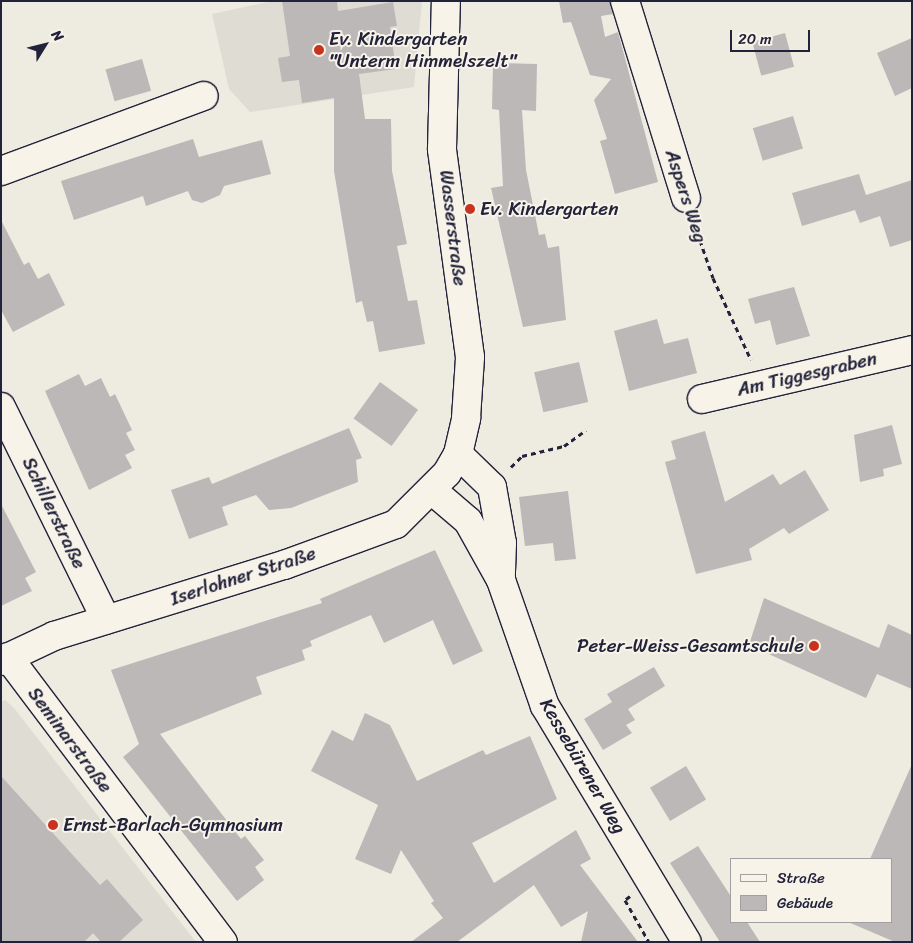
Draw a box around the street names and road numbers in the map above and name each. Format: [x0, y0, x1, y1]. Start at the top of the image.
street label: Aspers Weg [660, 147, 712, 245]
street label: Wasserstraße [435, 169, 471, 287]
street label: Am Tiggesgraben [735, 347, 879, 401]
street label: Schillerstraße [17, 453, 91, 573]
street label: Iserlohner Straße [167, 542, 319, 610]
street label: Seminarstraße [23, 683, 117, 797]
street label: Kessebürener Weg [535, 694, 631, 838]

